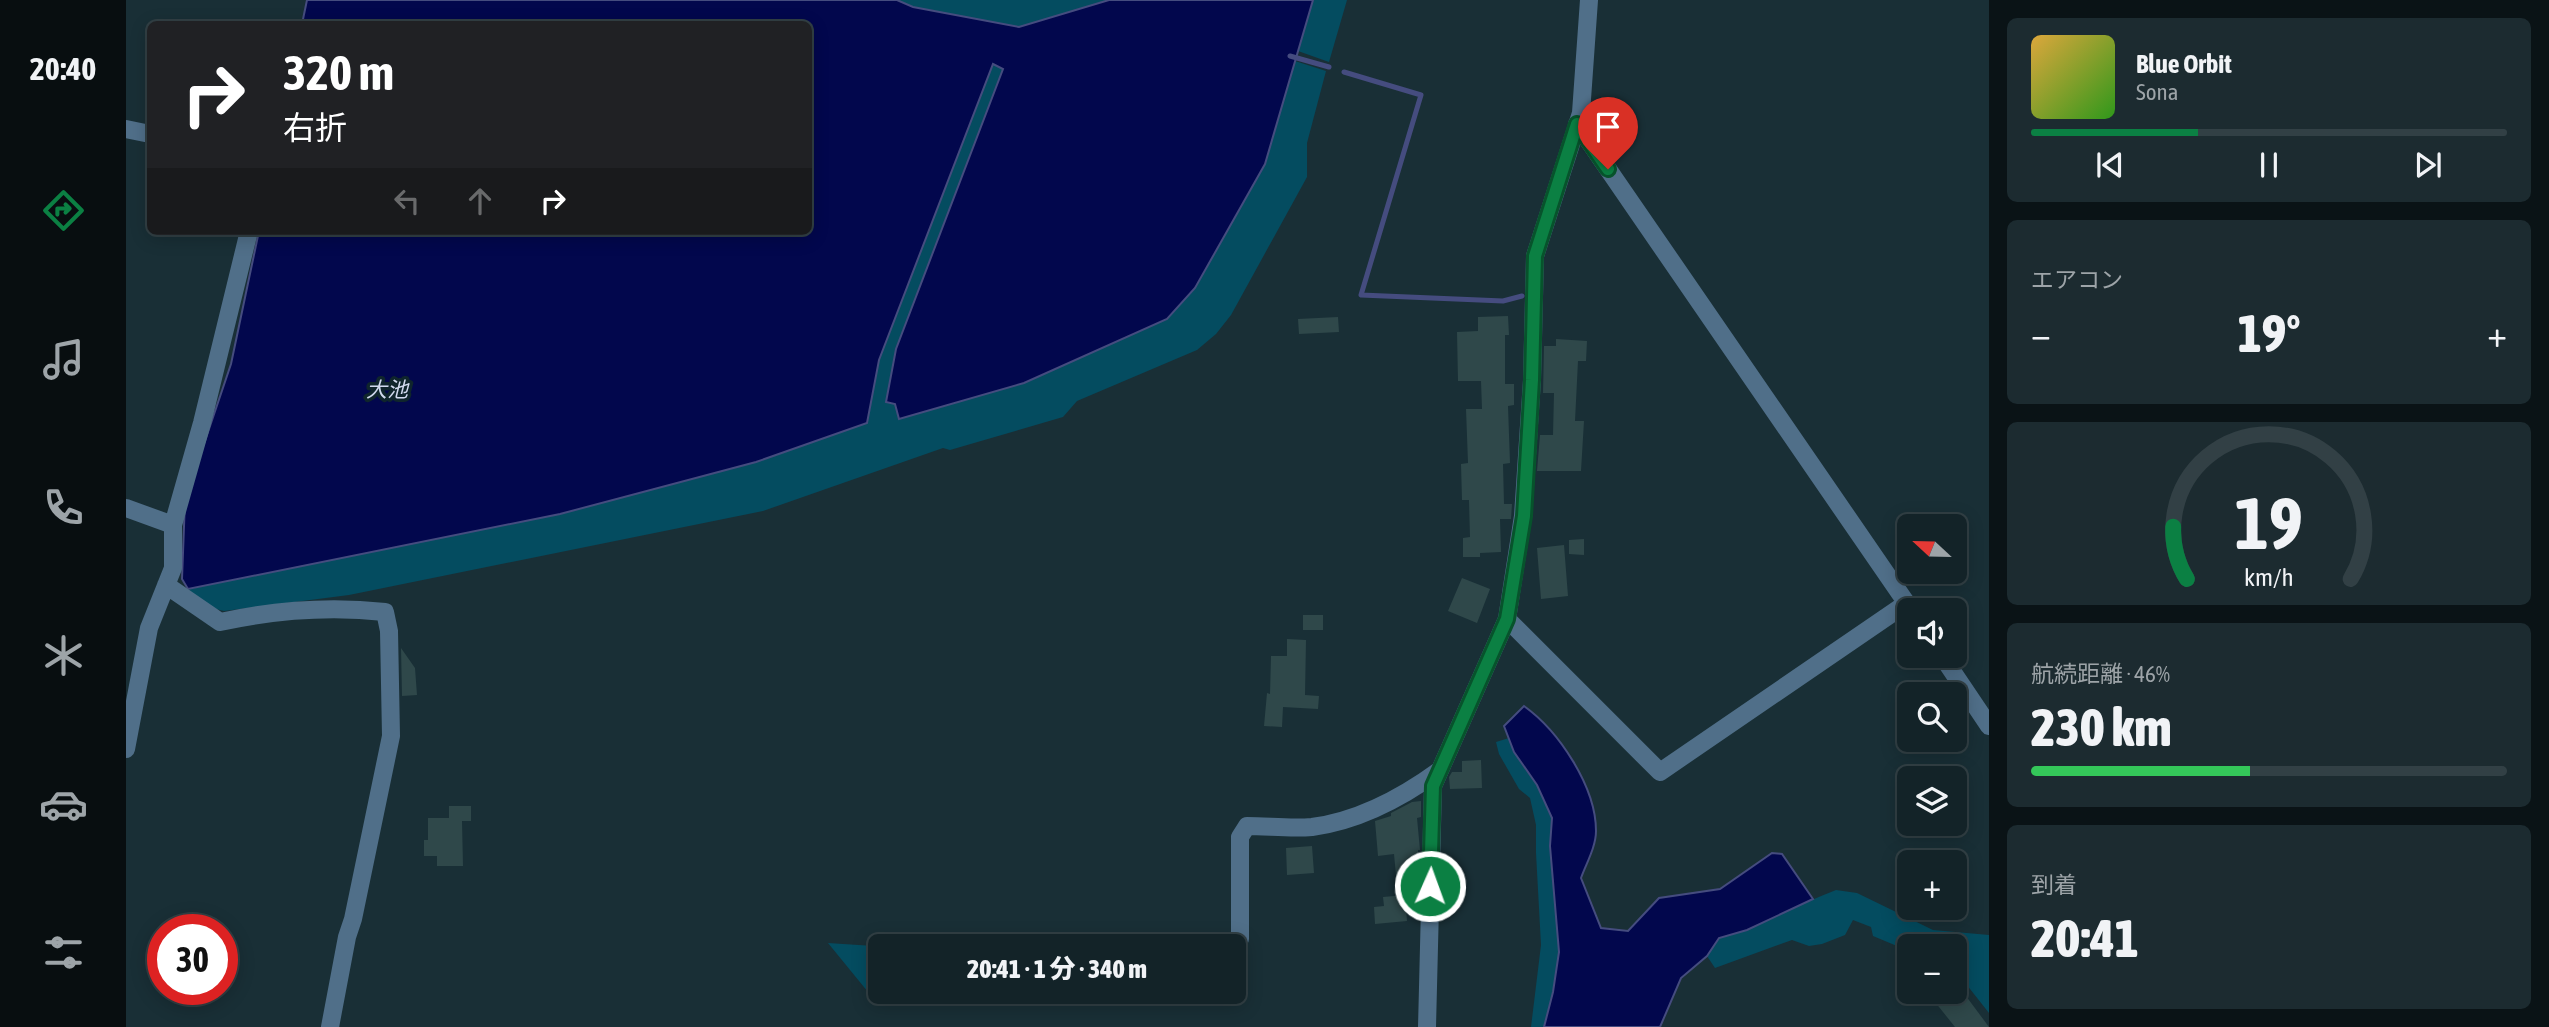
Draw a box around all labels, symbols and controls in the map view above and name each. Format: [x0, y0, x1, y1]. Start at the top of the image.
text: 320 m [283, 44, 394, 100]
icon: right [168, 49, 259, 140]
text: Blue Orbit [2136, 49, 2232, 79]
text: 20:40 [30, 50, 96, 87]
text: Sona [2136, 79, 2178, 105]
pin [1578, 97, 1638, 169]
icon: arrive [1589, 108, 1627, 146]
text: 右折 [283, 109, 347, 146]
icon: previous [2091, 146, 2129, 184]
icon: pause [2250, 146, 2288, 184]
icon: next [2409, 146, 2447, 184]
icon: left [388, 182, 426, 220]
icon: ahead [461, 182, 499, 220]
icon: right [534, 182, 572, 220]
icon: directions [39, 186, 88, 235]
text: エアコン [2031, 267, 2123, 293]
text: 19° [2237, 303, 2301, 363]
text: − [2031, 312, 2051, 355]
text: + [2487, 312, 2507, 355]
icon: music [39, 335, 88, 384]
water label: 大池 [366, 377, 410, 401]
text: 19 [2235, 482, 2303, 565]
icon: phone [39, 483, 88, 532]
north arrow [1897, 514, 1967, 584]
map controls [1897, 514, 1967, 1004]
text: km/h [2244, 563, 2294, 591]
button: sound [1897, 598, 1967, 668]
icon: climate [39, 631, 88, 680]
text: 航続距離 · 46% [2031, 661, 2170, 687]
button: search [1897, 682, 1967, 752]
text: 230 km [2031, 697, 2172, 757]
button: layers [1897, 766, 1967, 836]
icon: car [39, 780, 88, 829]
position arrow [1393, 849, 1467, 923]
button: + [1897, 850, 1967, 920]
text: 到着 [2031, 872, 2077, 898]
text: 20:41 [2031, 908, 2139, 968]
speed limit sign: 30 [147, 914, 238, 1005]
icon: filters [39, 928, 88, 977]
button: − [1897, 934, 1967, 1004]
text: 20:41 · 1 分 · 340 m [967, 954, 1147, 984]

